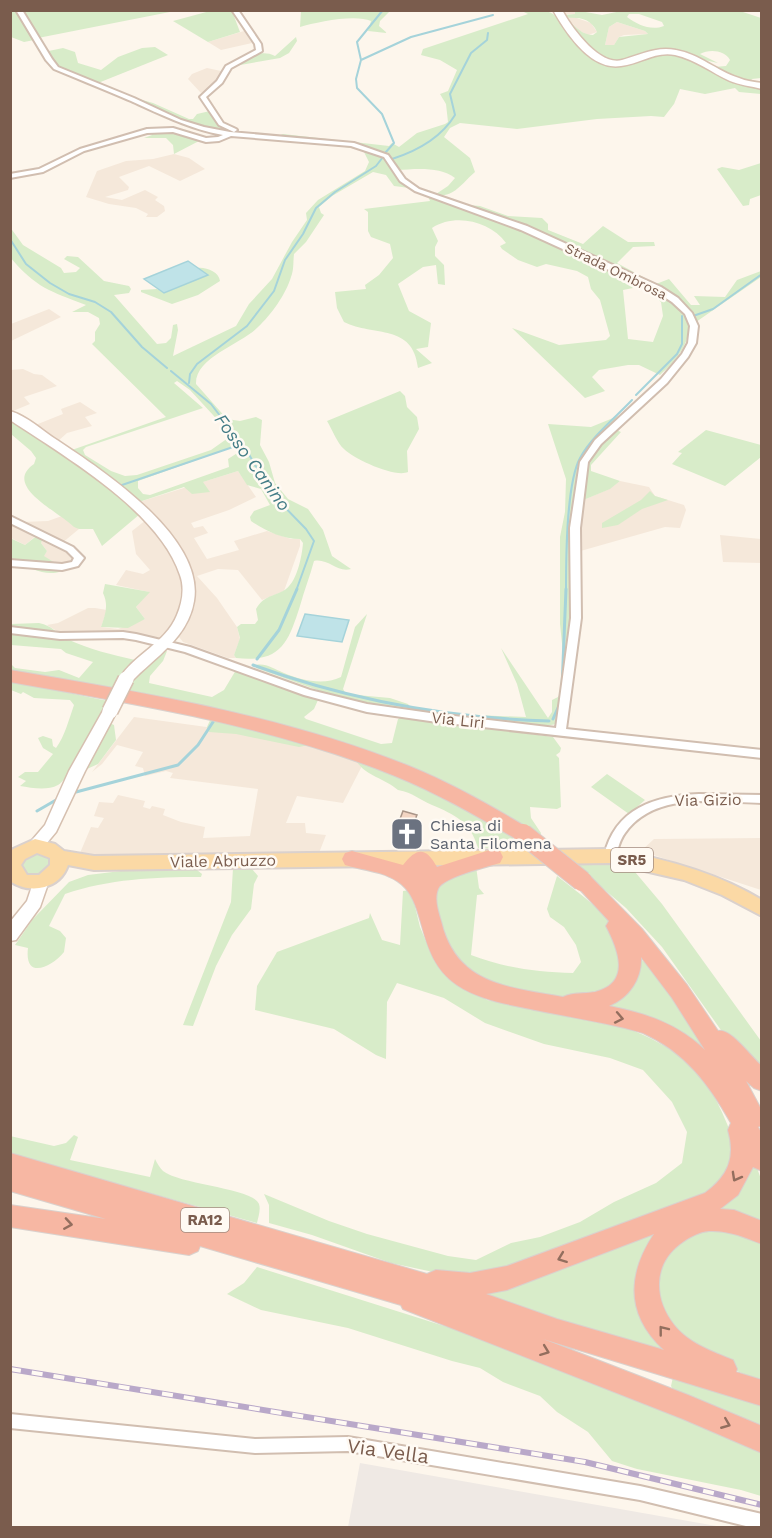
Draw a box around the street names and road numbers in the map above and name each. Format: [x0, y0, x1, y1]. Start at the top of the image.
street label: Strada Ombrosa [563, 239, 670, 303]
street label: Via Liri [430, 708, 486, 732]
street label: Via Gizio [674, 790, 742, 810]
road number: SR5 [611, 848, 653, 872]
street label: Viale Abruzzo [170, 851, 276, 871]
road number: RA12 [181, 1208, 229, 1232]
street label: Via Vella [346, 1433, 430, 1469]

